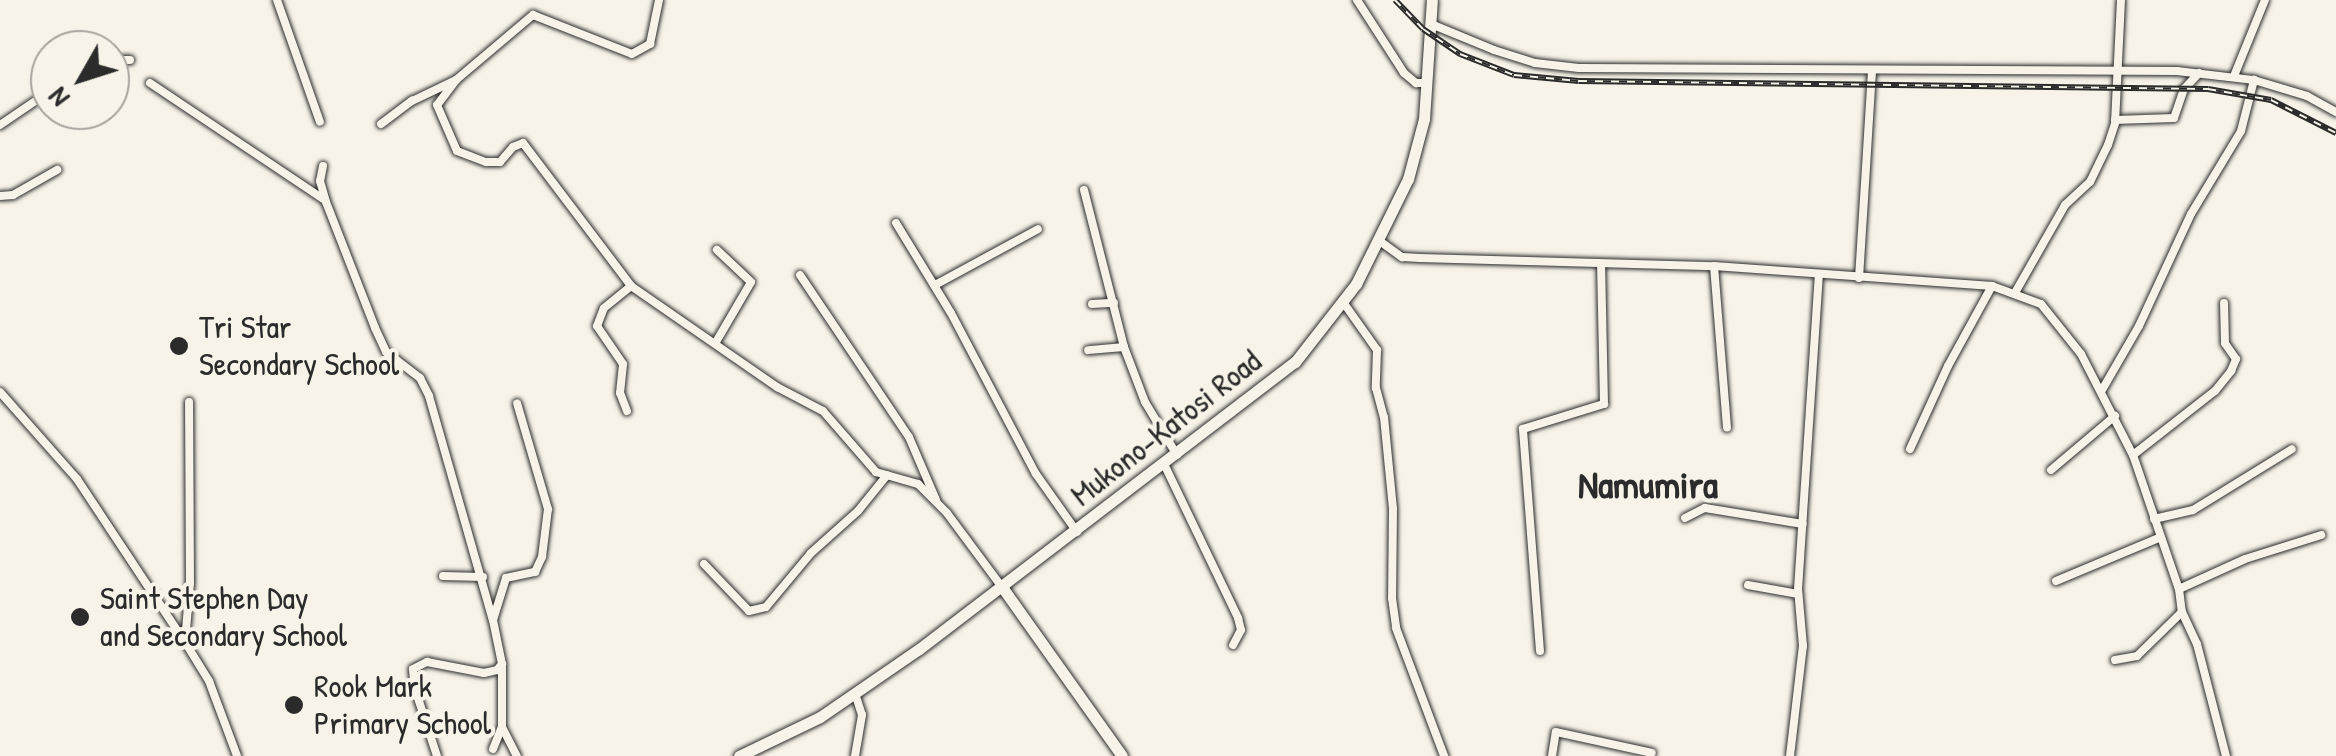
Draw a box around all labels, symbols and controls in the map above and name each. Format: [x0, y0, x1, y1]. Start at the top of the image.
north arrow [30, 30, 130, 130]
text: N [39, 80, 78, 115]
place label: Tri Star Secondary School [199, 309, 399, 384]
marker: Tri Star Secondary School [168, 335, 190, 357]
street label: Mukono-Katosi Road [1063, 342, 1269, 514]
district label: Namumira [1578, 462, 1718, 508]
place label: Saint Stephen Day and Secondary School [100, 580, 347, 655]
marker: Saint Stephen Day and Secondary School [69, 606, 91, 628]
place label: Rook Mark Primary School [314, 668, 491, 743]
marker: Rook Mark Primary School [283, 694, 305, 716]

